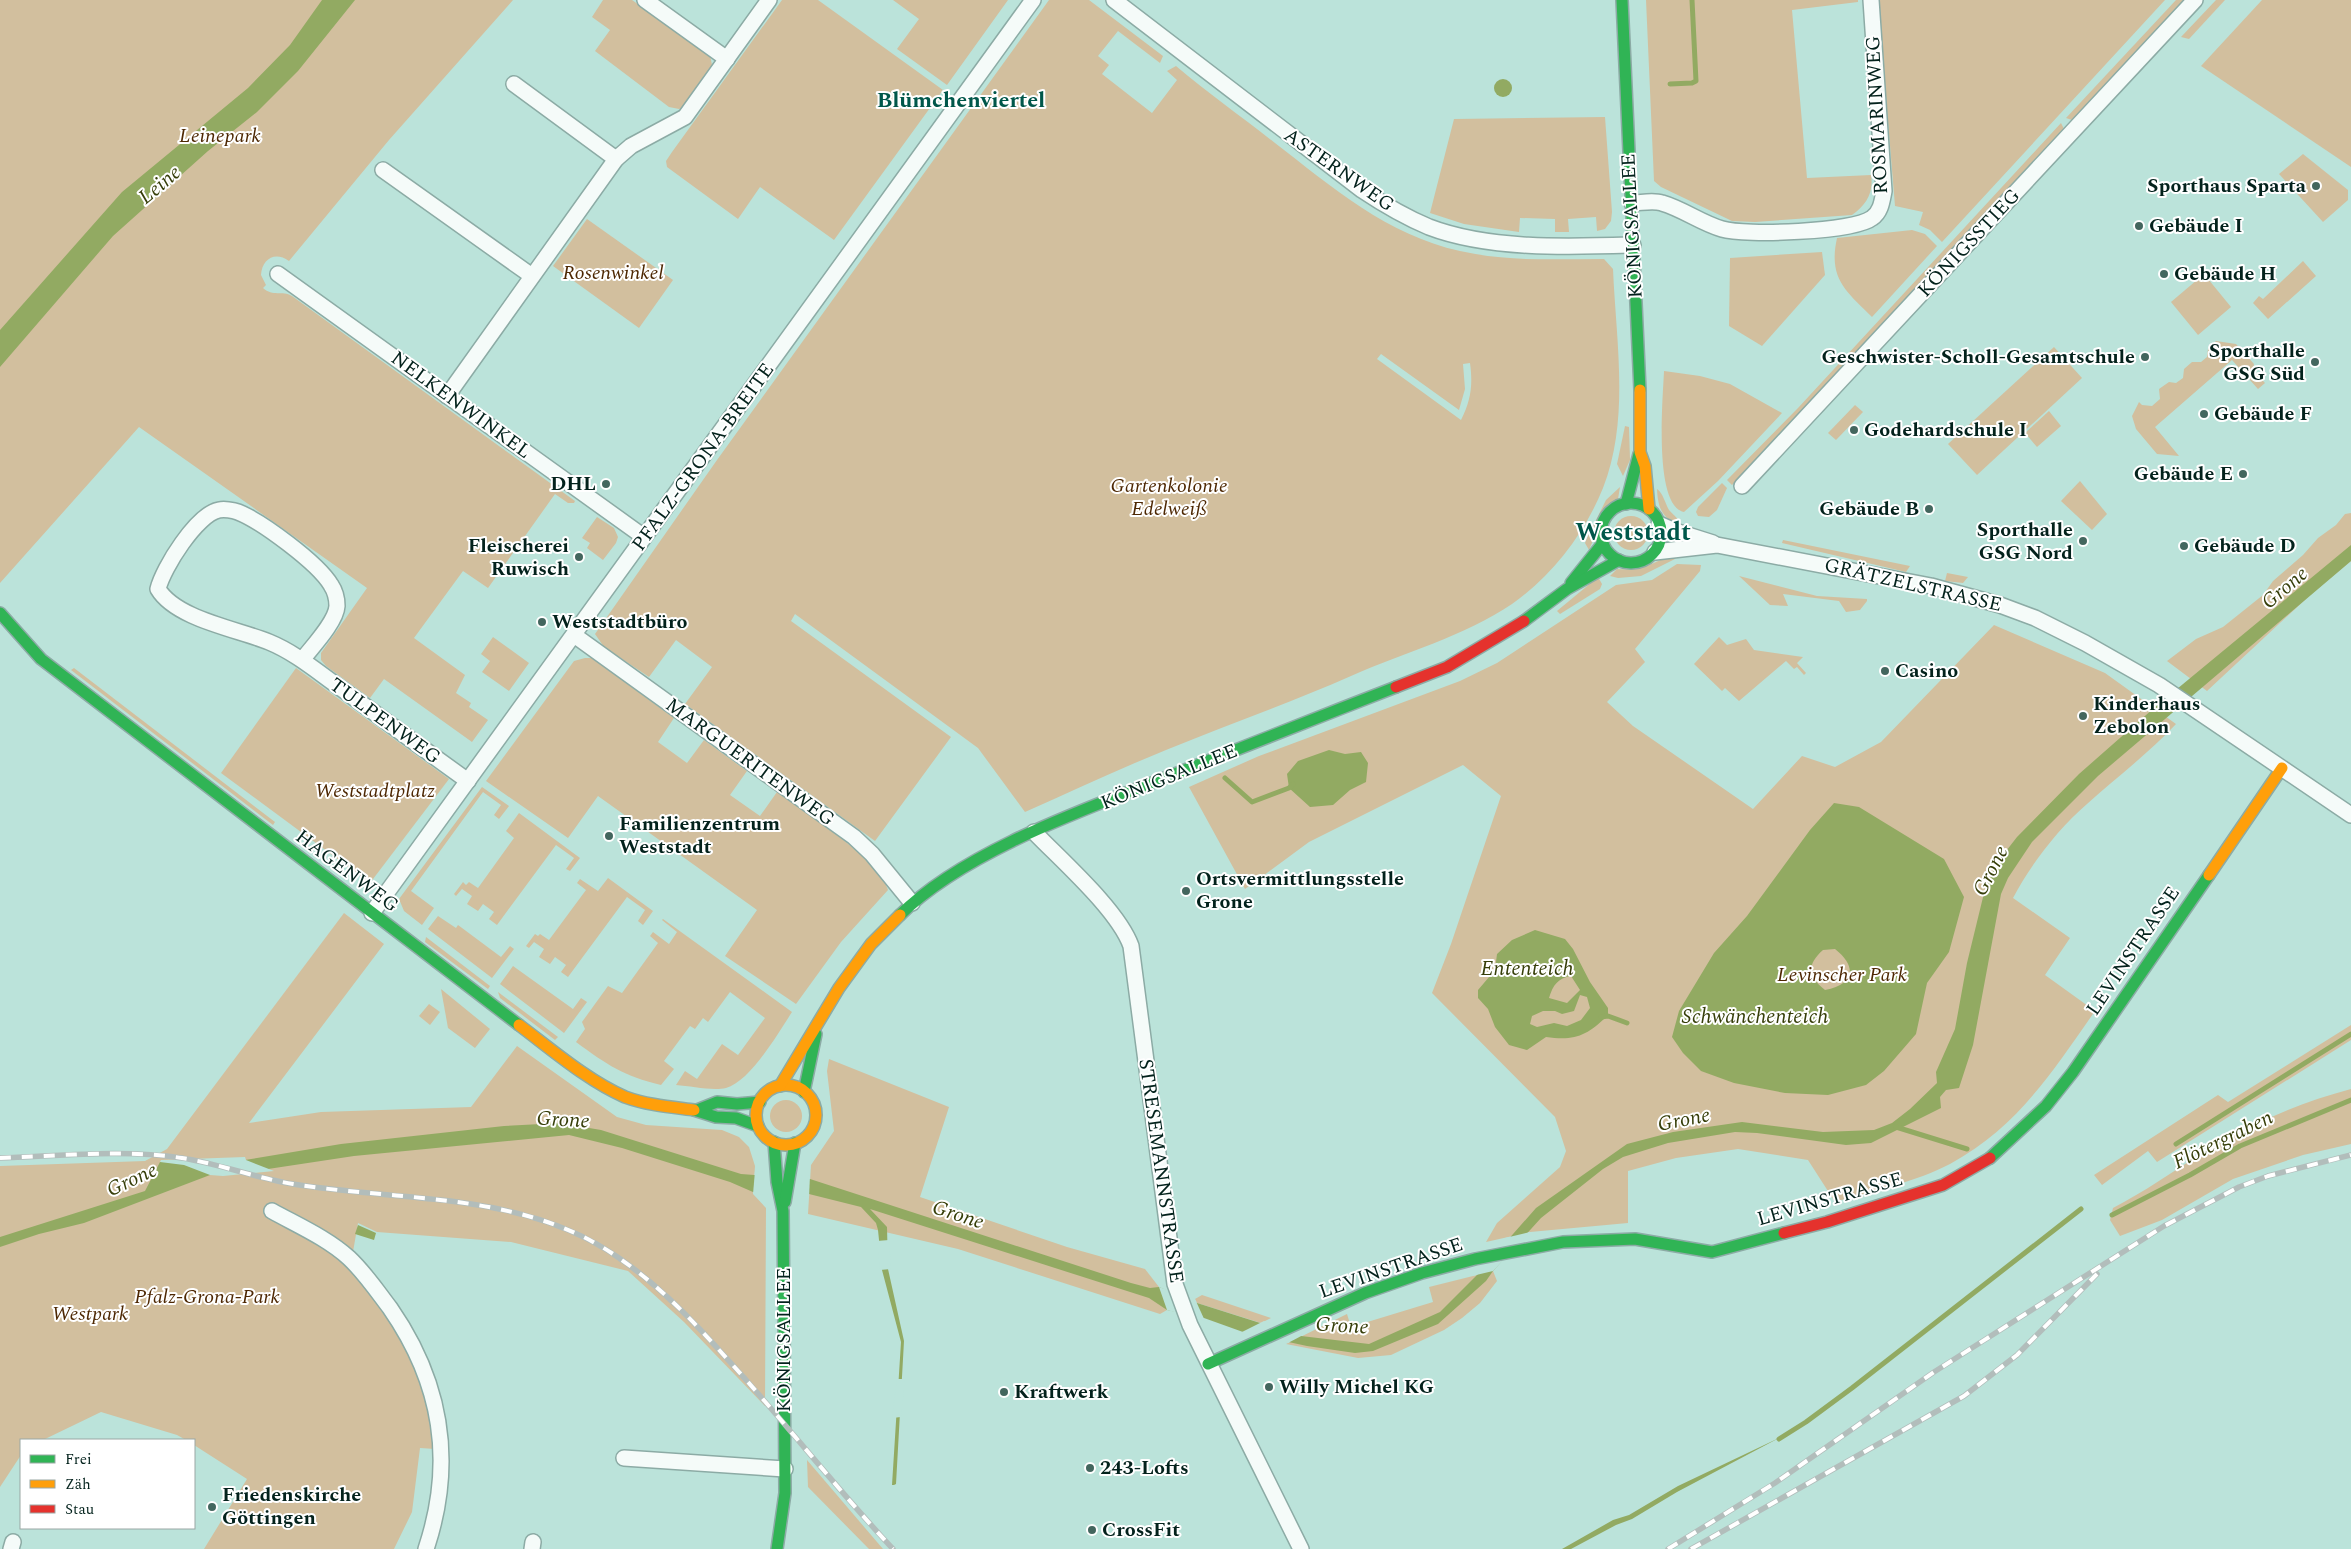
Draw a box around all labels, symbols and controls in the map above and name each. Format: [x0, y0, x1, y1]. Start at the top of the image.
street label: ROSMARINWEG [1858, 35, 1896, 195]
district label: Blümchenviertel [877, 84, 1045, 117]
park label: Leinepark [179, 121, 262, 151]
street label: ASTERNWEG [1277, 121, 1401, 219]
street label: KÖNIGSALLEE [1613, 153, 1651, 299]
water label: Leine [131, 157, 189, 213]
place label: Sporthaus Sparta [2147, 171, 2307, 201]
marker: Sporthaus Sparta [2310, 180, 2322, 192]
street label: KÖNIGSSTIEG [1910, 182, 2028, 304]
place label: Gebäude I [2149, 211, 2243, 241]
marker: Gebäude I [2133, 220, 2145, 232]
park label: Rosenwinkel [562, 258, 664, 288]
place label: Gebäude H [2174, 259, 2276, 289]
marker: Gebäude H [2158, 268, 2170, 280]
place label: Sporthalle GSG Süd [2209, 336, 2305, 389]
place label: Geschwister-Scholl-Gesamtschule [1822, 342, 2135, 372]
street label: NELKENWINKEL [384, 344, 538, 466]
marker: Geschwister-Scholl-Gesamtschule [2139, 351, 2151, 363]
marker: Sporthalle GSG Süd [2309, 356, 2321, 368]
street label: PFALZ-GRONA-BREITE [624, 357, 782, 557]
place label: Gebäude F [2214, 399, 2312, 429]
marker: Gebäude F [2198, 408, 2210, 420]
place label: Godehardschule I [1864, 415, 2027, 445]
marker: Godehardschule I [1848, 424, 1860, 436]
place label: Gebäude E [2134, 459, 2233, 489]
marker: Gebäude E [2237, 468, 2249, 480]
place label: DHL [550, 469, 596, 499]
park label: Gartenkolonie Edelweiß [1110, 471, 1228, 524]
marker: DHL [600, 478, 612, 490]
place label: Gebäude B [1819, 494, 1919, 524]
marker: Gebäude B [1923, 503, 1935, 515]
district label: Weststadt [1575, 514, 1691, 552]
place label: Sporthalle GSG Nord [1977, 515, 2073, 568]
place label: Fleischerei Ruwisch [468, 531, 569, 584]
place label: Gebäude D [2194, 531, 2296, 561]
marker: Sporthalle GSG Nord [2077, 535, 2089, 547]
marker: Gebäude D [2178, 540, 2190, 552]
street label: GRÄTZELSTRASSE [1821, 550, 2005, 620]
marker: Fleischerei Ruwisch [573, 551, 585, 563]
water label: Grone [2254, 559, 2316, 617]
place label: Weststadtbüro [552, 607, 687, 637]
marker: Weststadtbüro [536, 616, 548, 628]
place label: Casino [1895, 656, 1958, 686]
marker: Casino [1879, 665, 1891, 677]
street label: TULPENWEG [323, 670, 447, 772]
place label: Kinderhaus Zebolon [2093, 689, 2201, 742]
street label: MARGUERITENWEG [659, 690, 841, 834]
marker: Kinderhaus Zebolon [2077, 710, 2089, 722]
street label: KÖNIGSALLEE [1096, 736, 1242, 818]
park label: Weststadtplatz [315, 776, 435, 806]
place label: Familienzentrum Weststadt [619, 809, 780, 862]
street label: HAGENWEG [289, 822, 405, 920]
marker: Familienzentrum Weststadt [603, 830, 615, 842]
water label: Grone [1965, 840, 2017, 902]
place label: Ortsvermittlungsstelle Grone [1196, 864, 1404, 917]
street label: LEVINSTRASSE [2078, 880, 2188, 1022]
marker: Ortsvermittlungsstelle Grone [1180, 885, 1192, 897]
water label: Ententeich [1481, 953, 1574, 985]
park label: Levinscher Park [1777, 960, 1908, 990]
water label: Schwänchenteich [1682, 1001, 1828, 1033]
street label: STRESEMANNSTRASSE [1130, 1057, 1192, 1285]
water label: Grone [1655, 1099, 1713, 1141]
water label: Flötergraben [2167, 1102, 2279, 1178]
water label: Grone [536, 1103, 590, 1137]
water label: Grone [101, 1154, 163, 1206]
street label: LEVINSTRASSE [1754, 1164, 1906, 1234]
water label: Grone [928, 1192, 988, 1238]
street label: LEVINSTRASSE [1315, 1229, 1467, 1307]
street label: KÖNIGSALLEE [769, 1267, 799, 1413]
park label: Pfalz-Grona-Park [134, 1282, 281, 1312]
park label: Westpark [52, 1299, 129, 1329]
water label: Grone [1315, 1309, 1369, 1343]
place label: Willy Michel KG [1279, 1372, 1434, 1402]
place label: Kraftwerk [1014, 1377, 1108, 1407]
marker: Willy Michel KG [1263, 1381, 1275, 1393]
marker: Kraftwerk [998, 1386, 1010, 1398]
legend [20, 1439, 195, 1529]
text: Frei [65, 1448, 92, 1471]
place label: 243-Lofts [1100, 1453, 1189, 1483]
marker: 243-Lofts [1084, 1462, 1096, 1474]
text: Zäh [65, 1473, 91, 1496]
place label: Friedenskirche Göttingen [222, 1480, 361, 1533]
text: Stau [65, 1498, 94, 1521]
marker: Friedenskirche Göttingen [206, 1501, 218, 1513]
place label: CrossFit [1102, 1515, 1180, 1545]
marker: CrossFit [1086, 1524, 1098, 1536]

